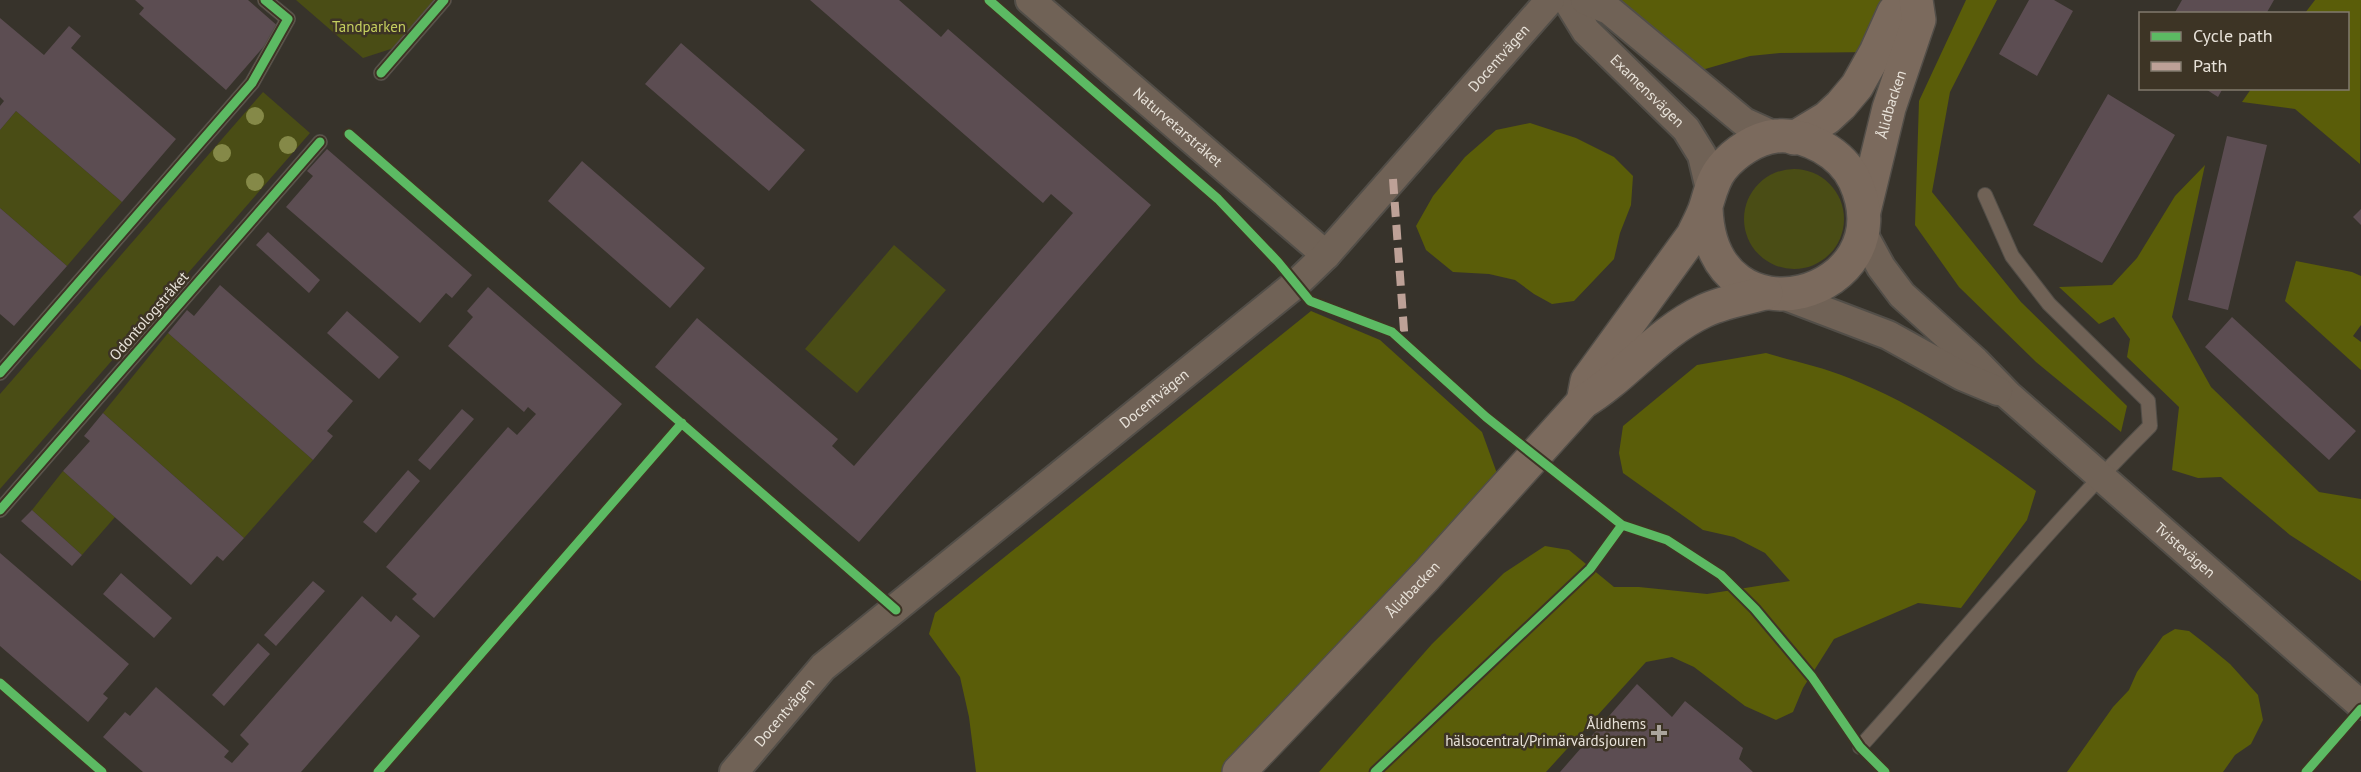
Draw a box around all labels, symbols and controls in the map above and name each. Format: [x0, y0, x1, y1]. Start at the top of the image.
legend [2139, 12, 2349, 90]
park label: Tandparken [332, 17, 406, 36]
street label: Docentvägen [1464, 20, 1533, 96]
text: Cycle path [2193, 24, 2273, 47]
street label: Examensvägen [1607, 50, 1689, 131]
text: Path [2193, 54, 2227, 77]
street label: Ålidbacken [1872, 68, 1910, 140]
street label: Naturvetarstråket [1129, 83, 1227, 171]
street label: Odontologstråket [105, 267, 192, 364]
street label: Docentvägen [1115, 364, 1193, 432]
street label: Tvistevägen [2151, 518, 2220, 582]
street label: Ålidbacken [1381, 557, 1444, 621]
street label: Docentvägen [750, 674, 818, 750]
place label: Ålidhems hälsocentral/Primärvårdsjouren [1445, 714, 1646, 750]
marker: Ålidhems hälsocentral/Primärvårdsjouren [1650, 724, 1668, 742]

